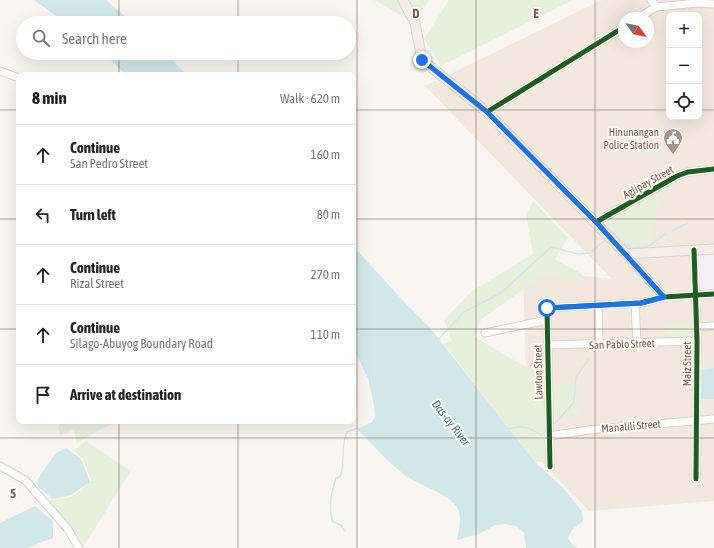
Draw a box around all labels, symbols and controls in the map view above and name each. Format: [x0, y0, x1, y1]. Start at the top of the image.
text: D [412, 6, 420, 21]
text: E [533, 6, 539, 21]
north arrow [618, 12, 654, 48]
map controls [666, 12, 702, 120]
button: + [666, 12, 702, 48]
search box [16, 16, 356, 60]
icon: search [30, 27, 52, 49]
text: Search here [62, 30, 127, 47]
button: − [666, 48, 702, 84]
route end [413, 51, 431, 69]
button: locate [666, 84, 702, 120]
text: 8 min [32, 88, 67, 108]
text: Walk · 620 m [280, 91, 340, 106]
place label: Hinunangan Police Station [603, 126, 659, 151]
public building icon: Hinunangan Police Station [662, 127, 684, 155]
text: Continue [70, 139, 120, 156]
icon: ahead [32, 144, 54, 166]
text: 160 m [311, 147, 340, 162]
text: San Pedro Street [70, 156, 148, 171]
street label: Aglipay Street [621, 163, 675, 201]
icon: left [32, 204, 54, 226]
text: Turn left [70, 206, 116, 223]
text: 80 m [317, 207, 340, 222]
text: Continue [70, 259, 120, 276]
icon: ahead [32, 264, 54, 286]
text: 270 m [311, 267, 340, 282]
text: Rizal Street [70, 276, 124, 291]
route start [538, 299, 556, 317]
text: Continue [70, 319, 120, 336]
icon: ahead [32, 324, 54, 346]
text: 110 m [311, 327, 340, 342]
text: Silago-Abuyog Boundary Road [70, 336, 213, 351]
street label: San Pablo Street [589, 337, 655, 351]
street label: Maiz Street [681, 342, 693, 386]
street label: Lawton Street [532, 344, 544, 400]
icon: arrive [32, 384, 54, 406]
text: Arrive at destination [70, 386, 181, 403]
water label: Das-ay River [429, 397, 474, 449]
street label: Manalili Street [601, 417, 661, 435]
text: 5 [10, 486, 16, 501]

